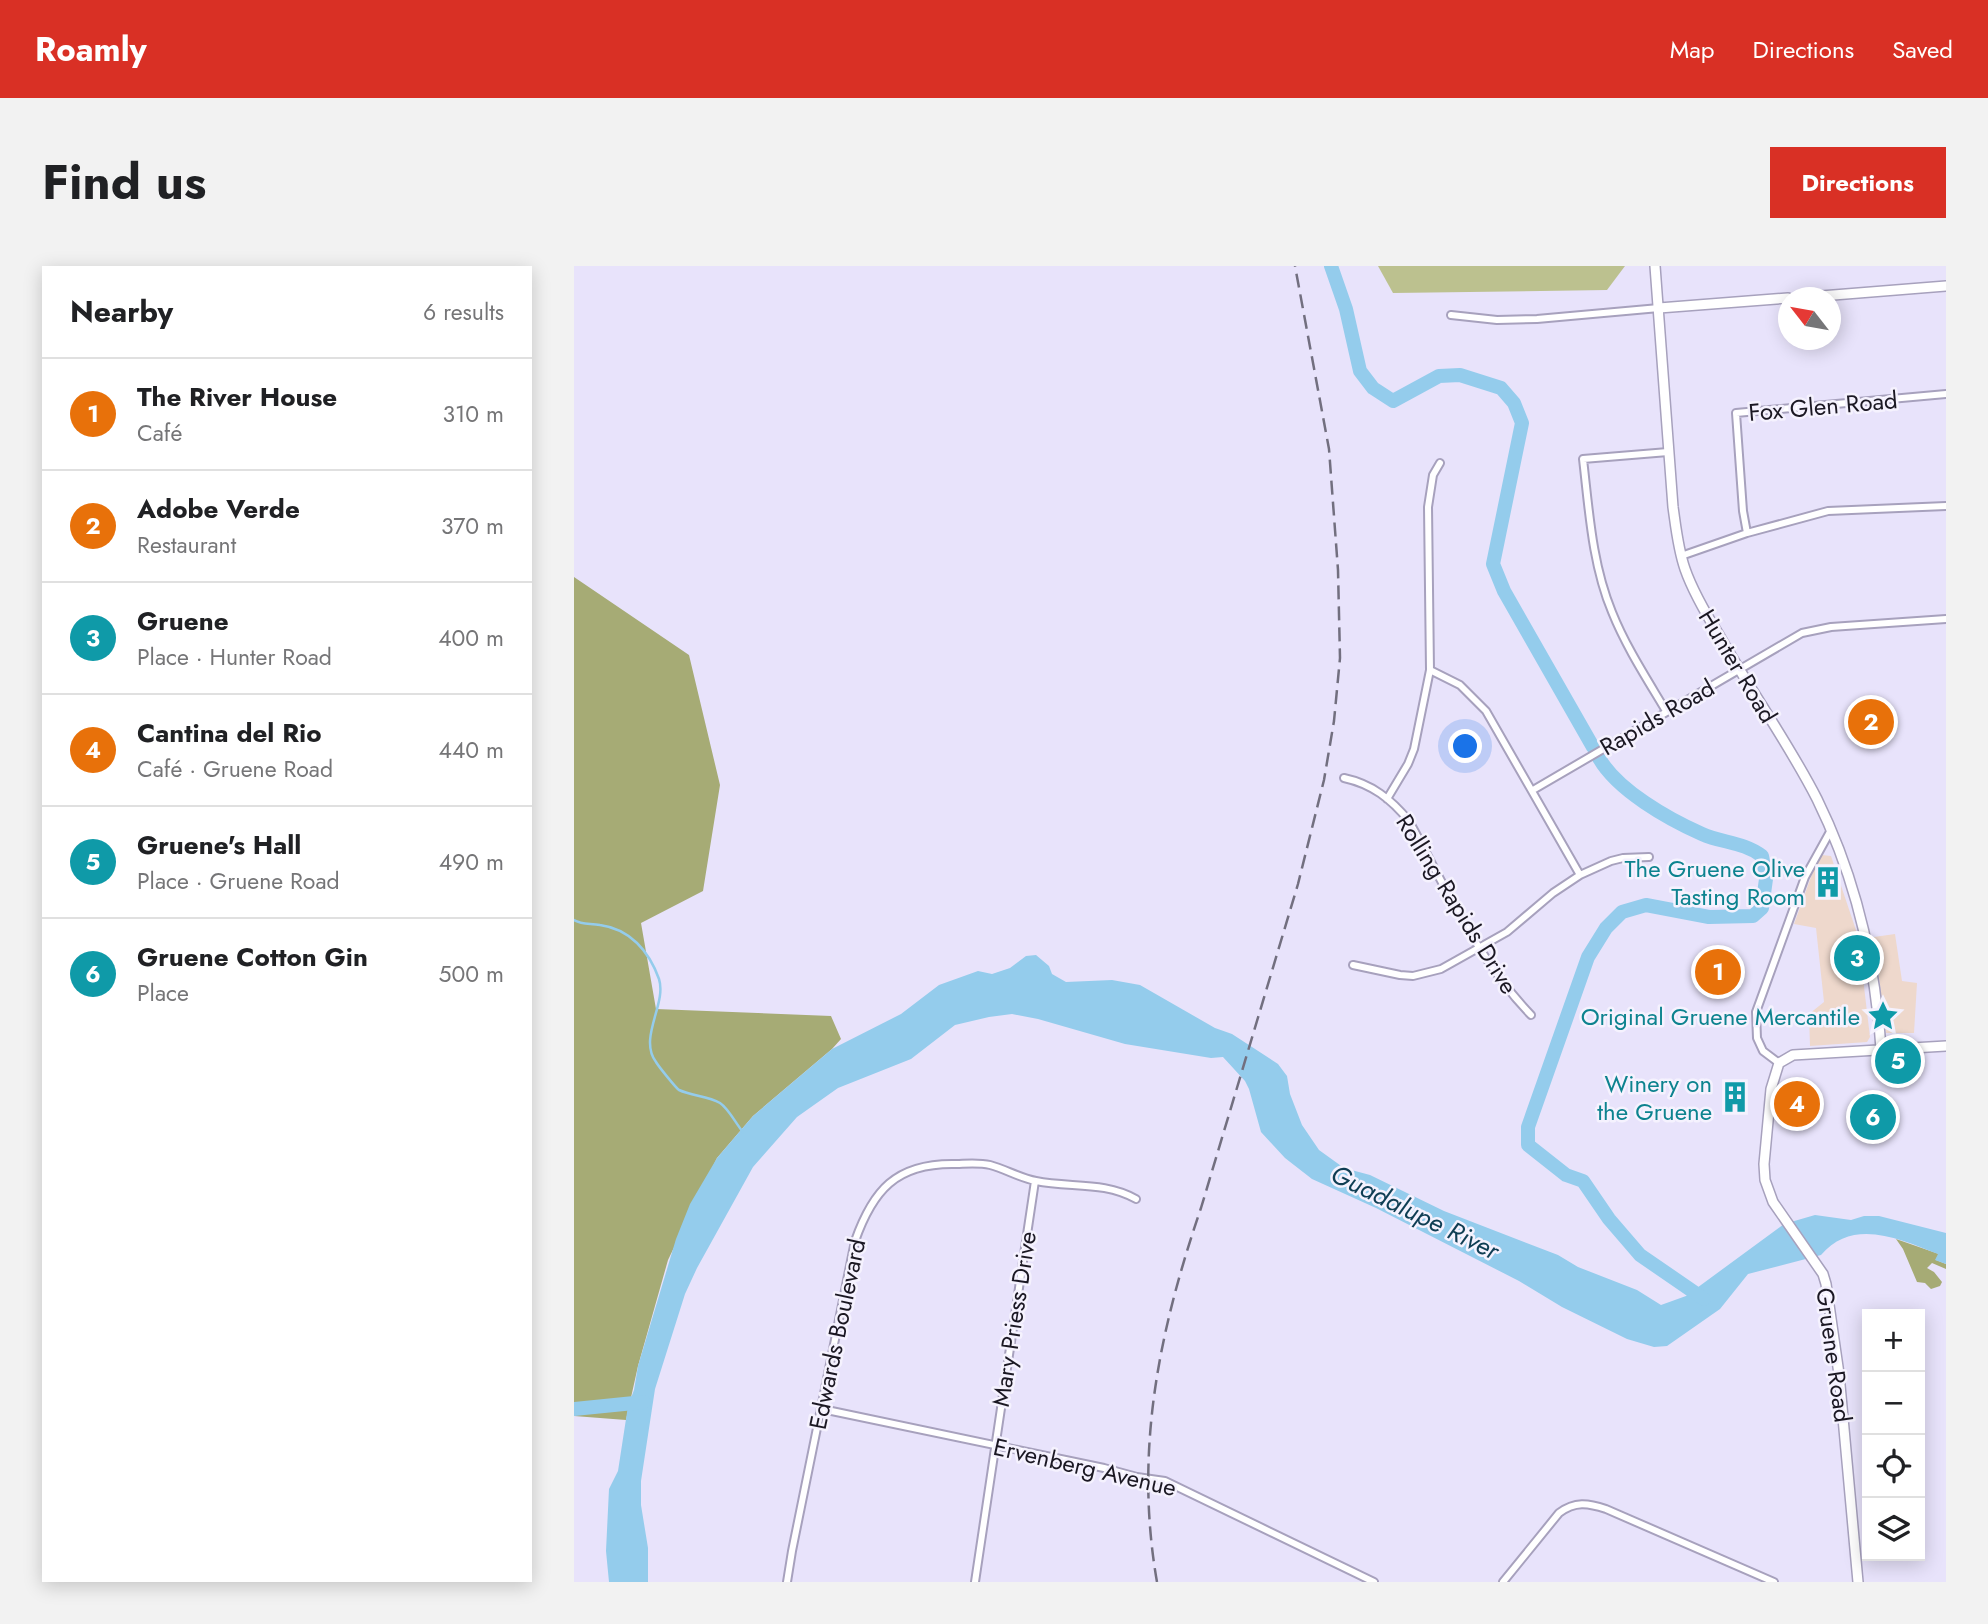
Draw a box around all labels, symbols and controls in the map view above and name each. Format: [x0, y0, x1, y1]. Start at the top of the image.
text: Roamly [35, 26, 147, 73]
text: Map [1670, 32, 1715, 67]
text: Directions [1753, 32, 1854, 67]
text: Saved [1892, 32, 1953, 67]
text: Find us [42, 147, 206, 217]
button: Directions [1770, 147, 1946, 218]
north arrow [1778, 287, 1841, 350]
text: Nearby [70, 290, 173, 333]
text: 6 results [423, 295, 504, 329]
text: The River House [137, 378, 337, 416]
street label: Fox Glen Road [1747, 382, 1899, 430]
text: 1 [87, 397, 99, 431]
text: 310 m [442, 397, 504, 431]
text: Café [137, 416, 182, 450]
text: Adobe Verde [137, 490, 300, 528]
text: 2 [85, 509, 101, 543]
text: 370 m [441, 509, 504, 543]
text: Restaurant [137, 528, 236, 562]
text: Gruene [137, 602, 229, 640]
street label: Hunter Road [1690, 602, 1786, 730]
text: 3 [86, 621, 100, 655]
text: 400 m [438, 621, 504, 655]
text: Place · Hunter Road [137, 640, 332, 674]
street label: Rapids Road [1593, 670, 1721, 764]
pin: 2 [1848, 696, 1894, 748]
text: Cantina del Rio [137, 714, 322, 752]
your location [1448, 729, 1482, 763]
text: 4 [85, 733, 101, 767]
text: 440 m [439, 733, 504, 767]
text: Café · Gruene Road [137, 752, 333, 786]
street label: Rolling Rapids Drive [1388, 807, 1526, 1001]
text: Gruene's Hall [137, 826, 301, 864]
text: 5 [86, 845, 100, 879]
text: 490 m [439, 845, 504, 879]
place label: The Gruene Olive Tasting Room [1624, 851, 1805, 914]
text: Place · Gruene Road [137, 864, 340, 898]
building icon: The Gruene Olive Tasting Room [1811, 865, 1845, 899]
pin: 3 [1834, 932, 1880, 984]
text: Gruene Cotton Gin [137, 938, 368, 976]
pin: 1 [1695, 946, 1741, 998]
text: 6 [85, 957, 101, 991]
text: 500 m [439, 957, 504, 991]
text: Place [137, 976, 189, 1010]
place label: Original Gruene Mercantile [1581, 999, 1860, 1034]
place icon: Original Gruene Mercantile [1866, 999, 1900, 1033]
pin: 5 [1875, 1035, 1921, 1087]
place label: Winery on the Gruene [1597, 1066, 1712, 1129]
pin: 4 [1774, 1078, 1820, 1130]
building icon: Winery on the Gruene [1718, 1080, 1752, 1114]
pin: 6 [1850, 1091, 1896, 1143]
water label: Guadalupe River [1324, 1155, 1507, 1270]
street label: Mary Priess Drive [983, 1229, 1045, 1409]
street label: Edwards Boulevard [800, 1235, 874, 1433]
street label: Gruene Road [1807, 1285, 1861, 1425]
map controls [1862, 1309, 1925, 1561]
button: + [1862, 1309, 1925, 1372]
button: − [1862, 1372, 1925, 1435]
street label: Ervenberg Avenue [990, 1429, 1180, 1505]
button: locate [1862, 1435, 1925, 1498]
button: layers [1862, 1498, 1925, 1561]

